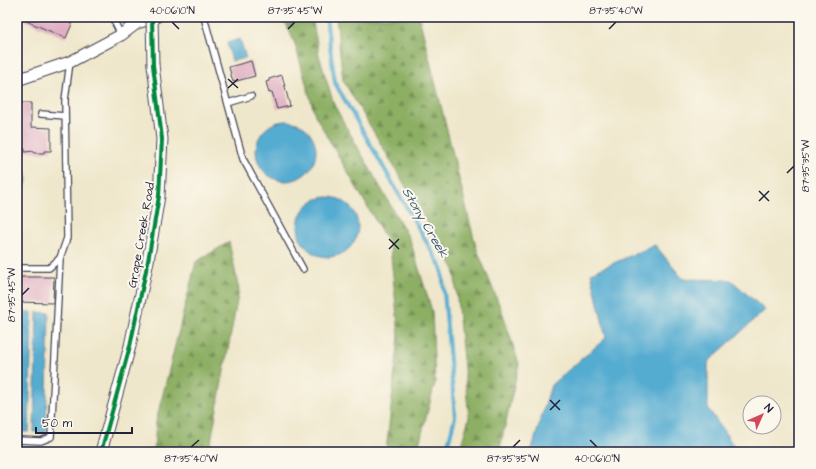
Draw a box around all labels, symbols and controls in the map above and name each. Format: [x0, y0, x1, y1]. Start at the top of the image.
text: 40°06'10"N [149, 4, 195, 18]
text: 87°35'45"W [268, 4, 323, 18]
text: 87°35'40"W [589, 4, 643, 18]
text: 87°35'35"W [799, 139, 813, 192]
street label: Grape Creek Road [124, 181, 159, 289]
water label: Stony Creek [397, 184, 453, 262]
text: 87°35'45"W [5, 267, 19, 322]
north arrow [742, 395, 782, 435]
text: N [761, 401, 777, 416]
scale bar [36, 409, 132, 435]
text: 50 m [42, 415, 73, 432]
text: 87°35'40"W [164, 452, 218, 466]
text: 87°35'35"W [487, 452, 540, 466]
text: 40°06'10"N [574, 452, 620, 466]

